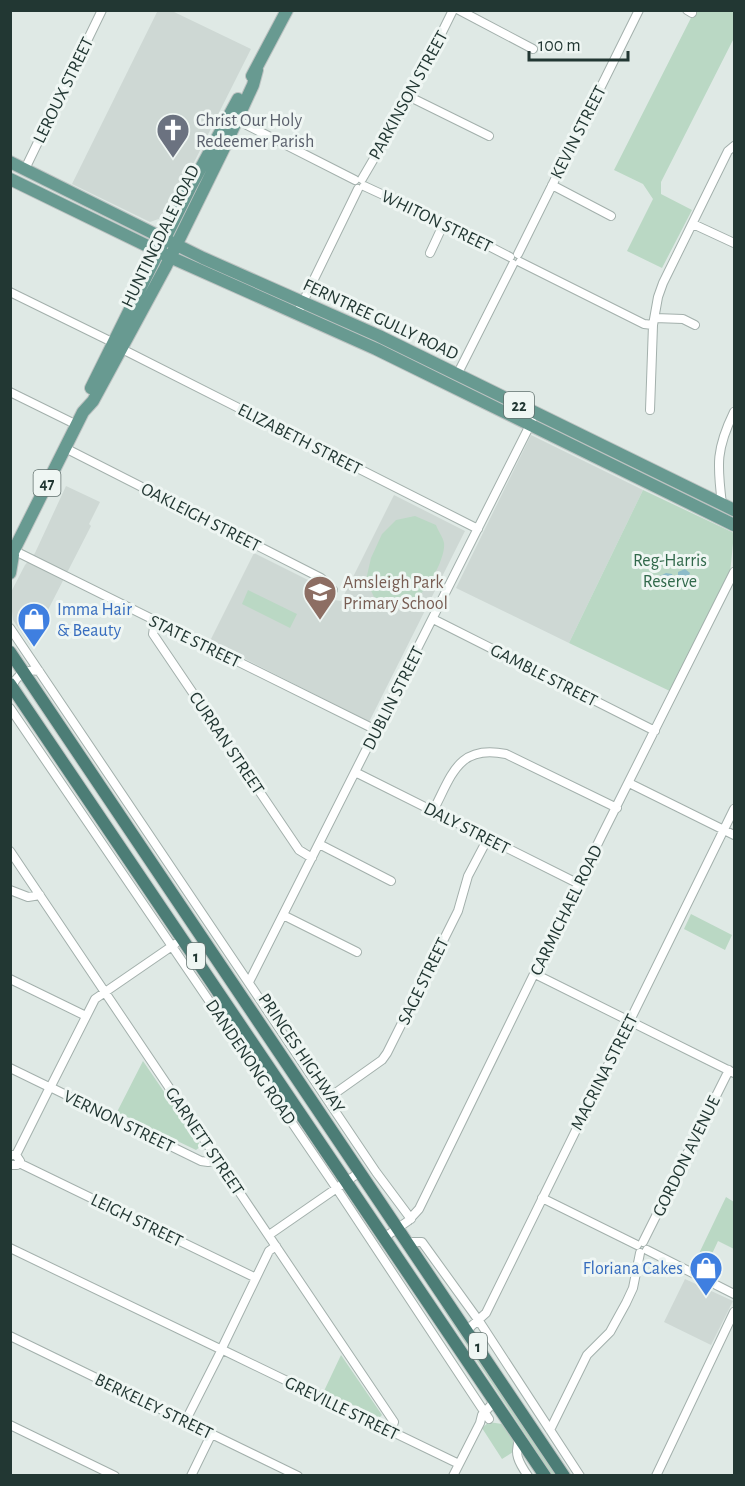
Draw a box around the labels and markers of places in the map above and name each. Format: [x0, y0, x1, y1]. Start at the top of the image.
church icon: Christ Our Holy Redeemer Parish [155, 112, 191, 159]
place label: Christ Our Holy Redeemer Parish [196, 112, 314, 151]
school or university icon: Amsleigh Park Primary School [302, 574, 338, 621]
place label: Amsleigh Park Primary School [343, 574, 448, 613]
shop icon: Imma Hair & Beauty [16, 601, 52, 648]
place label: Imma Hair & Beauty [57, 601, 132, 640]
shop icon: Floriana Cakes [688, 1250, 724, 1297]
place label: Floriana Cakes [583, 1260, 683, 1278]

